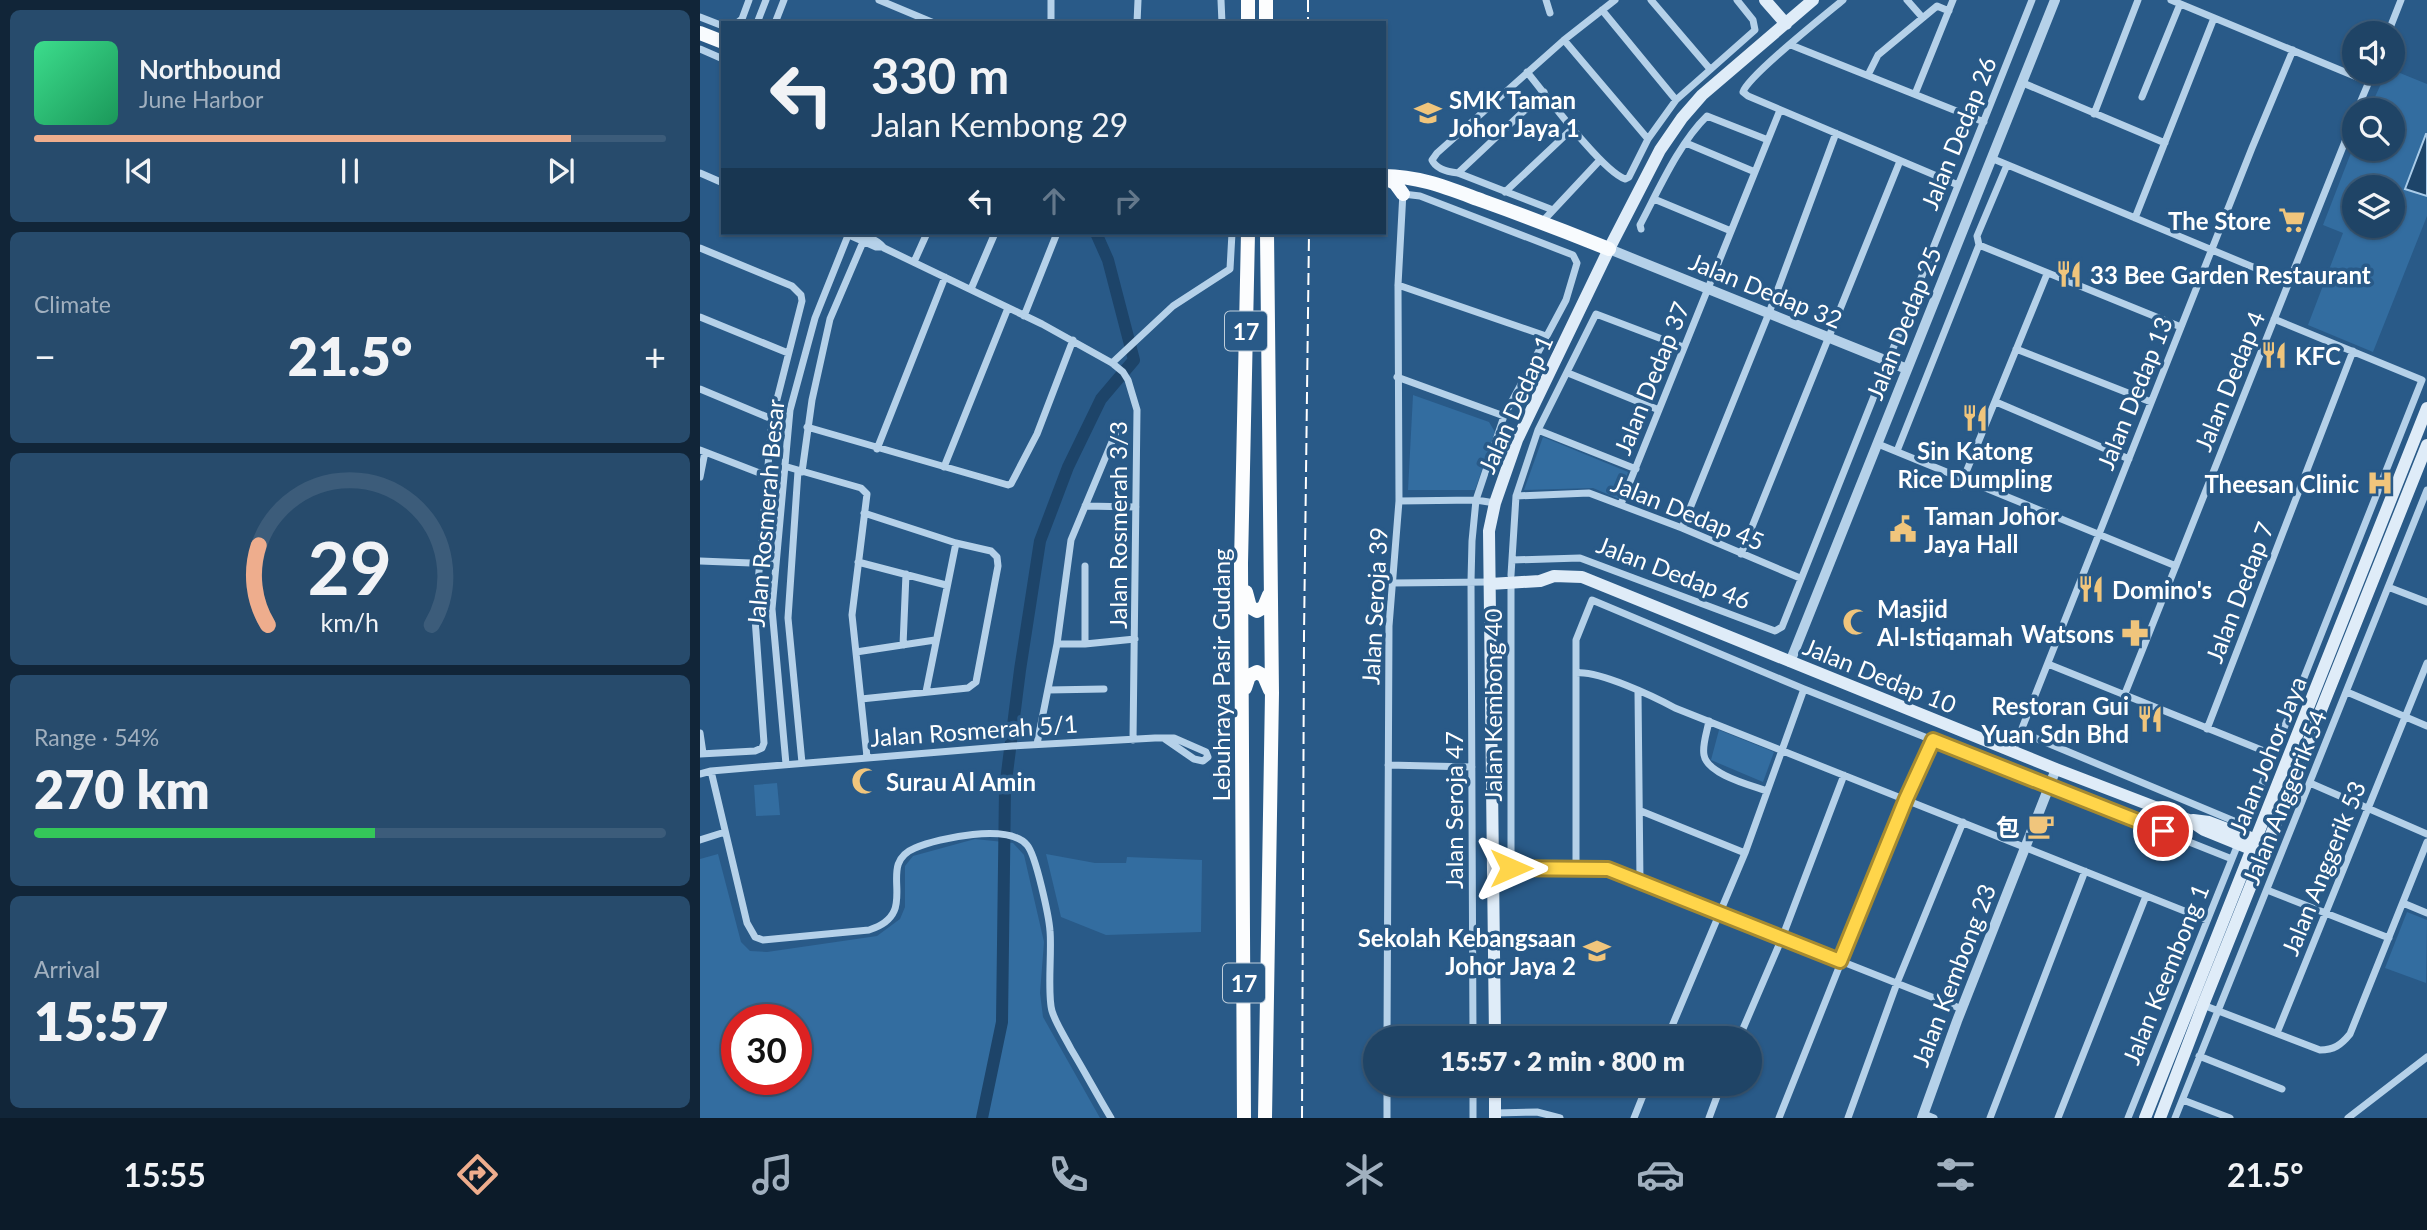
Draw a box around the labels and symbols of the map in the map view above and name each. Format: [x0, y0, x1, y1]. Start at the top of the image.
street label: Jalan Dedap 26 [1914, 52, 2002, 214]
place label: SMK Taman Johor Jaya 1 [1449, 85, 1580, 142]
school or university icon: SMK Taman Johor Jaya 1 [1413, 98, 1443, 128]
supermarket icon: The Store [2277, 205, 2307, 235]
place label: The Store [2168, 206, 2271, 235]
street label: Jalan Dedap 25 [1859, 242, 1947, 404]
street label: Jalan Dedap 32 [1685, 246, 1847, 334]
restaurant icon: 33 Bee Garden Restaurant [2054, 259, 2084, 289]
place label: 33 Bee Garden Restaurant [2090, 260, 2371, 289]
street label: Jalan Dedap 37 [1607, 297, 1695, 459]
street label: Jalan Dedap 4 [2188, 307, 2270, 455]
road number: 17 [1225, 312, 1267, 350]
street label: Jalan Dedap 13 [2090, 312, 2178, 474]
street label: Jalan Dedap 1 [1472, 330, 1558, 478]
restaurant icon: KFC [2259, 340, 2289, 370]
place label: KFC [2295, 341, 2341, 370]
street label: Jalan Rosmerah Besar [741, 398, 789, 628]
restaurant icon: Sin Katong Rice Dumpling [1960, 403, 1990, 433]
street label: Jalan Rosmerah 3/3 [1103, 421, 1132, 629]
place label: Sin Katong Rice Dumpling [1898, 436, 2053, 493]
street label: Jalan Dedap 45 [1607, 468, 1769, 556]
hospital icon: Theesan Clinic [2365, 468, 2395, 498]
place label: Theesan Clinic [2204, 469, 2359, 498]
place label: Taman Johor Jaya Hall [1924, 501, 2059, 558]
public building icon: Taman Johor Jaya Hall [1888, 514, 1918, 544]
street label: Jalan Dedap 7 [2199, 518, 2279, 666]
street label: Jalan Seroja 39 [1355, 526, 1393, 686]
street label: Jalan Dedap 46 [1593, 529, 1755, 615]
street label: Lebuhraya Pasir Gudang [1206, 548, 1235, 802]
restaurant icon: Domino's [2076, 574, 2106, 604]
place label: Domino's [2112, 575, 2212, 604]
place label: Masjid Al-Istiqamah [1876, 594, 2013, 651]
mosque icon: Masjid Al-Istiqamah [1841, 607, 1871, 637]
street label: Jalan Kembong 40 [1478, 608, 1507, 802]
pharmacy icon: Watsons [2120, 618, 2150, 648]
place label: Watsons [2021, 619, 2114, 648]
street label: Jalan Dedap 10 [1799, 631, 1961, 719]
street label: Jalan Johor Jaya [2222, 672, 2312, 838]
place label: Restoran Gui Yuan Sdn Bhd [1981, 691, 2129, 748]
restaurant icon: Restoran Gui Yuan Sdn Bhd [2135, 704, 2165, 734]
street label: Jalan Anggerik 54 [2236, 705, 2332, 888]
street label: Jalan Rosmerah 5/1 [869, 708, 1079, 752]
street label: Jalan Seroja 47 [1439, 731, 1468, 889]
mosque icon: Surau Al Amin [850, 766, 880, 796]
place label: Surau Al Amin [886, 767, 1036, 796]
street label: Jalan Anggerik 53 [2275, 777, 2371, 959]
pin [2133, 801, 2193, 861]
cafe icon: 包 [2026, 811, 2056, 841]
place label: 包 [1996, 812, 2020, 841]
position arrow [1474, 831, 1548, 905]
street label: Jalan Kembong 23 [1905, 880, 2001, 1070]
street label: Jalan Keembong 1 [2116, 880, 2214, 1068]
place label: Sekolah Kebangsaan Johor Jaya 2 [1358, 923, 1576, 980]
school or university icon: Sekolah Kebangsaan Johor Jaya 2 [1582, 936, 1612, 966]
road number: 17 [1223, 964, 1265, 1002]
speed limit sign: 30 [721, 1004, 812, 1095]

